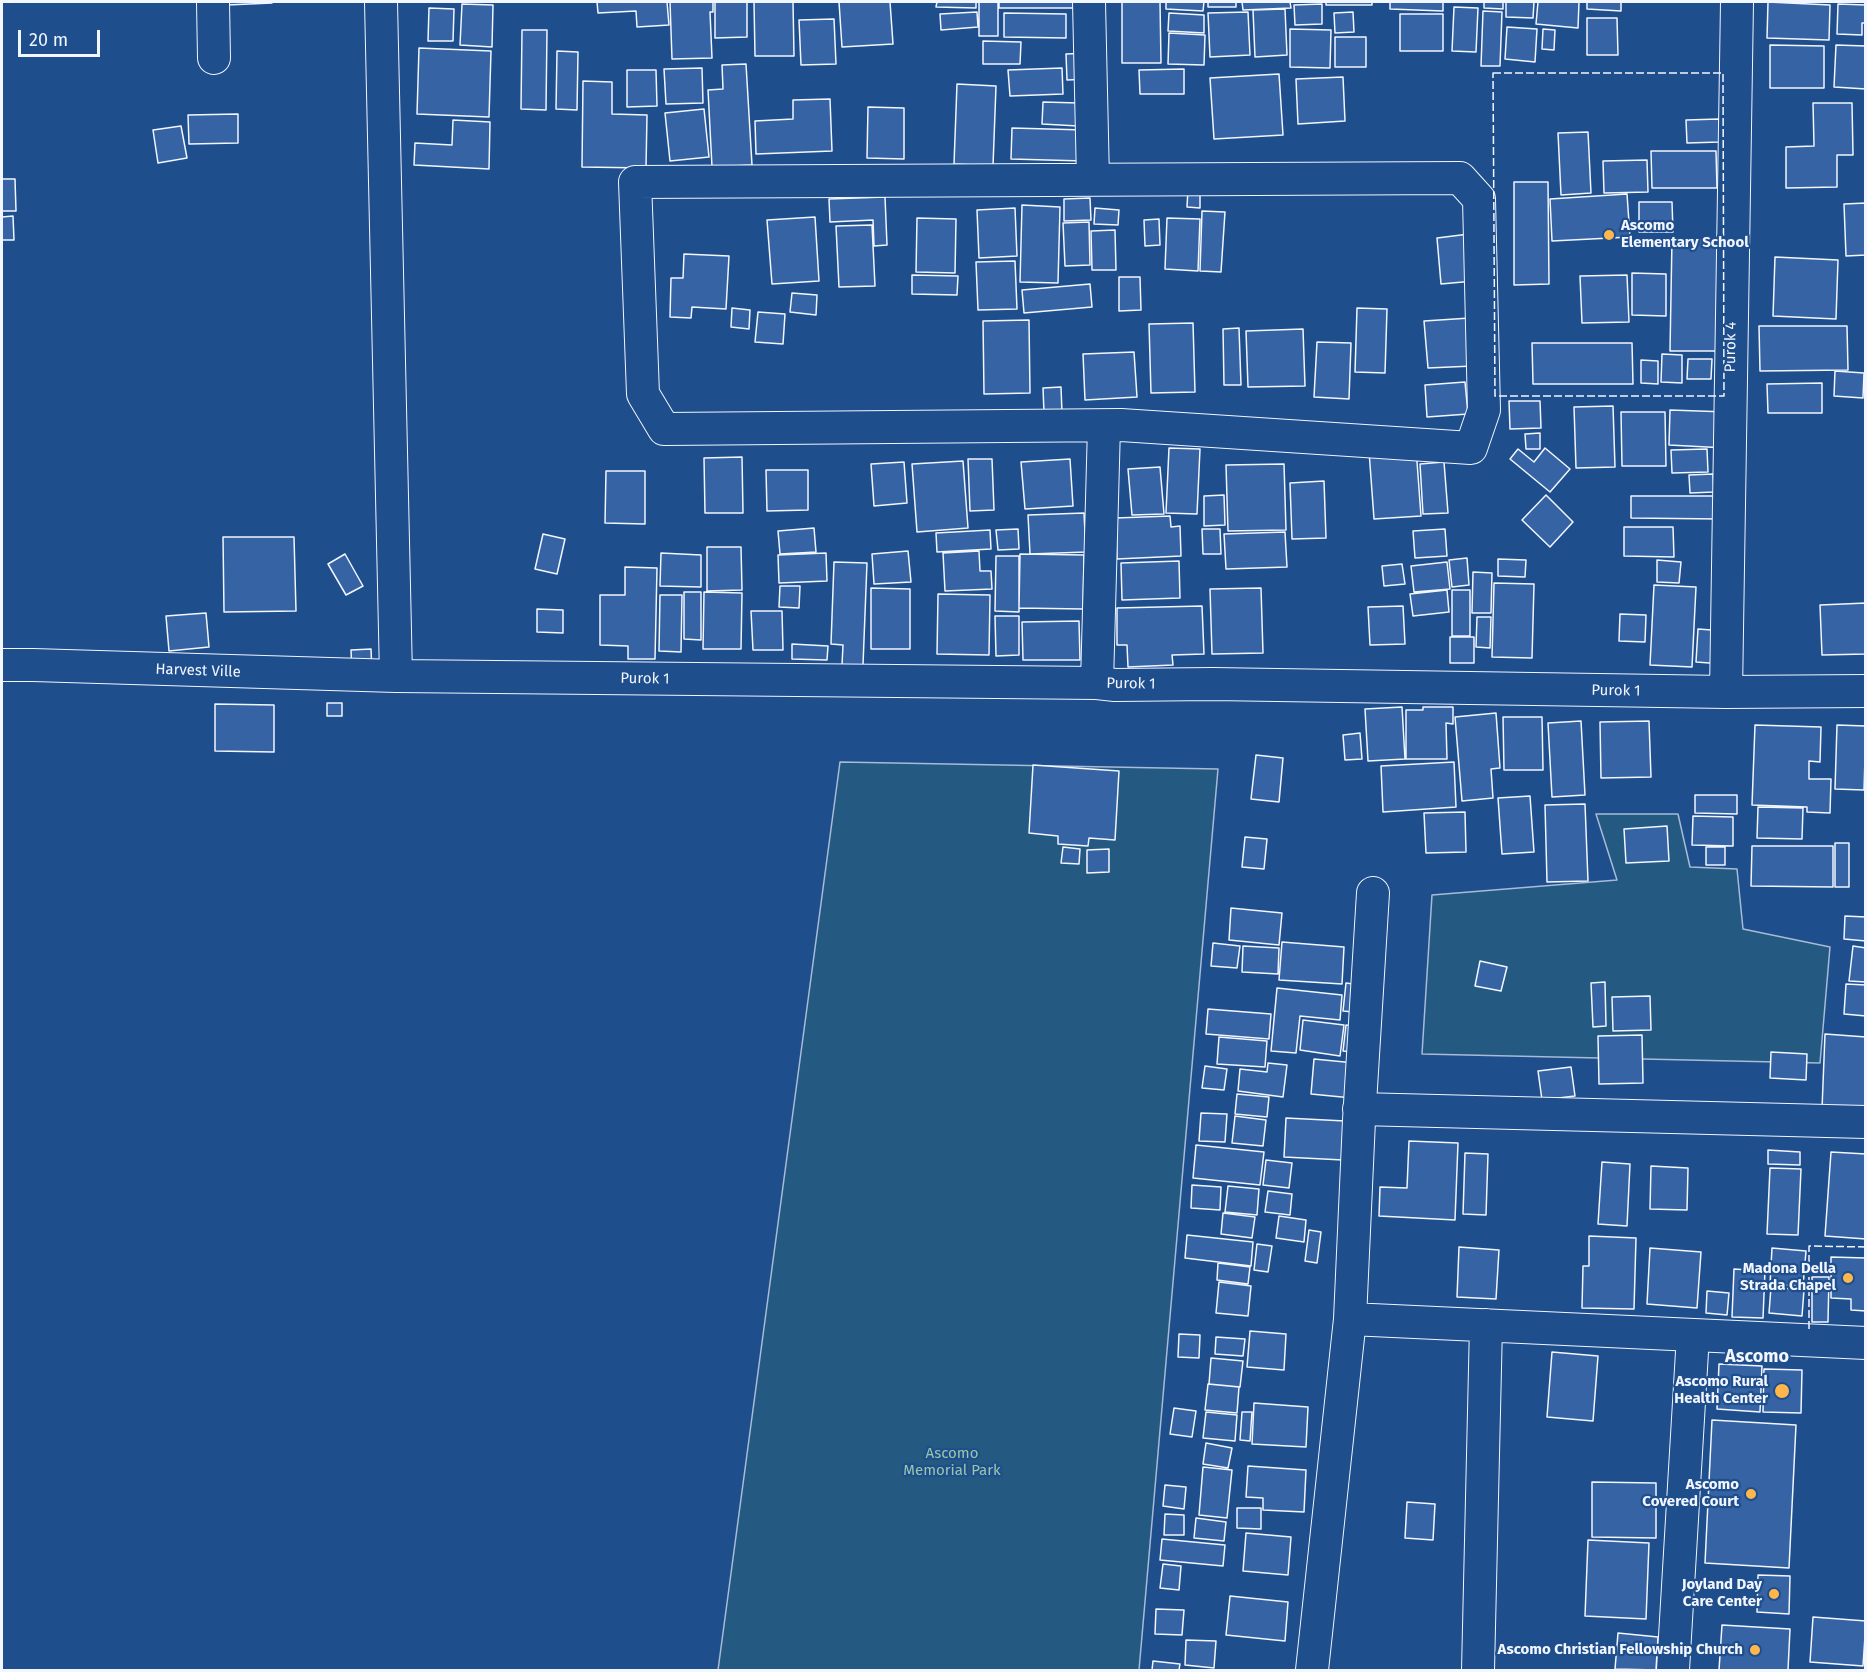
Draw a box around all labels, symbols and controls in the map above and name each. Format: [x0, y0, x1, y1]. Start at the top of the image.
scale bar [21, 18, 104, 56]
text: 20 m [29, 29, 68, 51]
place label: Ascomo Elementary School [1621, 217, 1749, 252]
marker: Ascomo Elementary School [1602, 228, 1616, 242]
street label: Purok 4 [1722, 321, 1740, 373]
street label: Harvest Ville [155, 661, 241, 681]
street label: Purok 1 [620, 670, 670, 688]
street label: Purok 1 [1106, 675, 1156, 693]
street label: Purok 1 [1591, 682, 1641, 700]
place label: Madona Della Strada Chapel [1740, 1260, 1836, 1295]
marker: Madona Della Strada Chapel [1841, 1271, 1855, 1285]
district label: Ascomo [1725, 1346, 1789, 1368]
place label: Ascomo Rural Health Center [1674, 1373, 1768, 1408]
marker: Ascomo Rural Health Center [1773, 1382, 1791, 1400]
park label: Ascomo Memorial Park [903, 1445, 1001, 1480]
place label: Ascomo Covered Court [1642, 1476, 1739, 1511]
marker: Ascomo Covered Court [1744, 1487, 1758, 1501]
place label: Joyland Day Care Center [1682, 1576, 1762, 1611]
marker: Joyland Day Care Center [1767, 1587, 1781, 1601]
place label: Ascomo Christian Fellowship Church [1498, 1641, 1743, 1659]
marker: Ascomo Christian Fellowship Church [1748, 1643, 1762, 1657]

